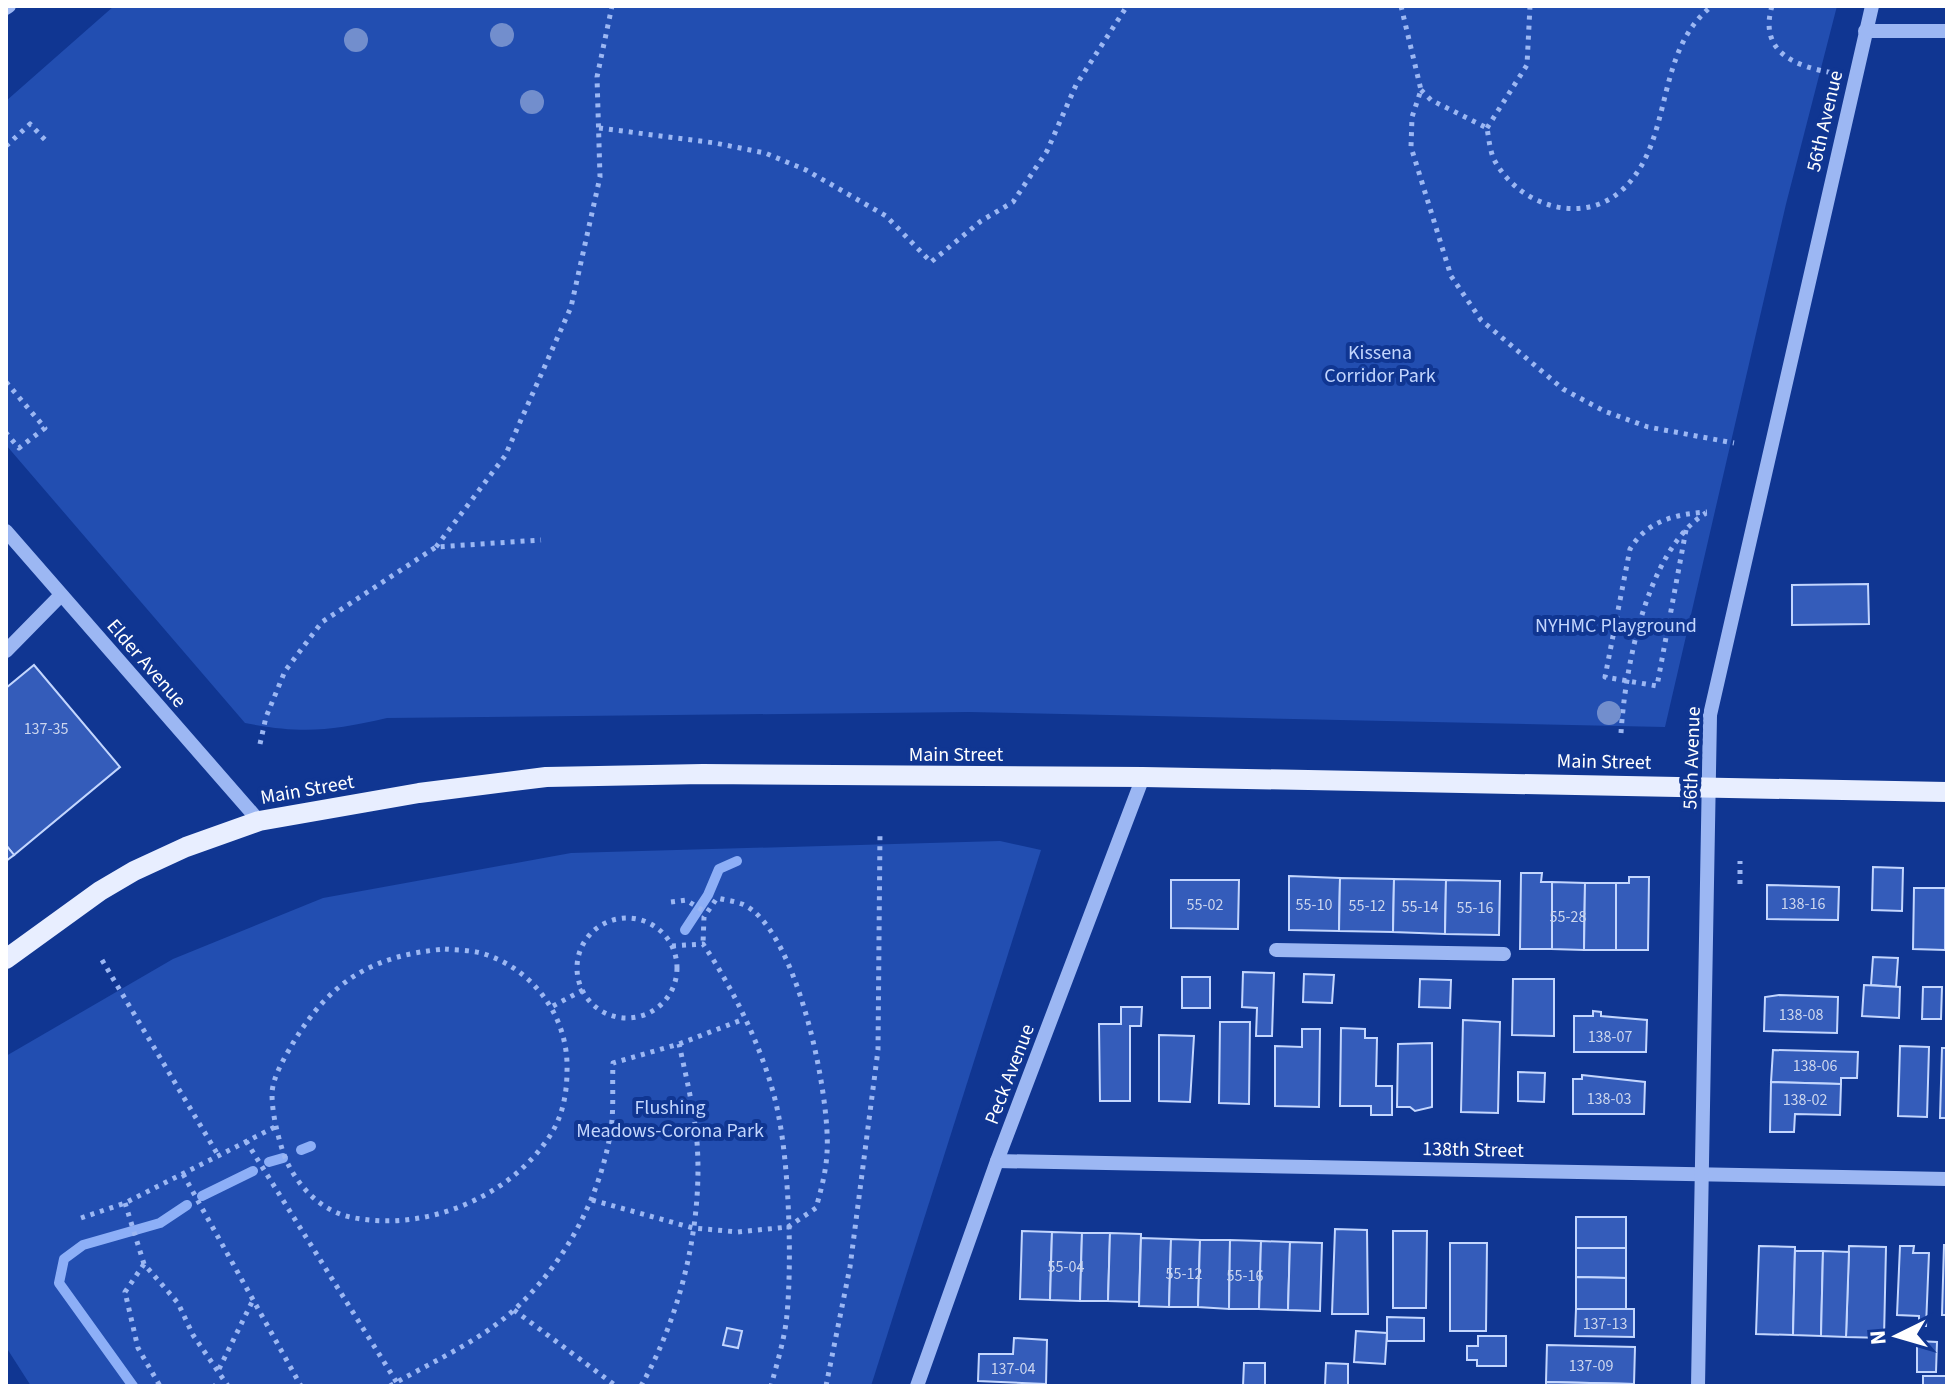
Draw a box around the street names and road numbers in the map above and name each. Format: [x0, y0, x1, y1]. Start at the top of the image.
street label: 56th Avenue [1800, 68, 1850, 175]
street label: Elder Avenue [100, 613, 193, 714]
street label: 56th Avenue [1676, 706, 1708, 810]
street label: Main Street [909, 741, 1004, 769]
street label: Main Street [1556, 747, 1652, 777]
street label: Main Street [258, 768, 356, 812]
street label: Peck Avenue [978, 1020, 1042, 1129]
street label: 138th Street [1422, 1135, 1524, 1165]

